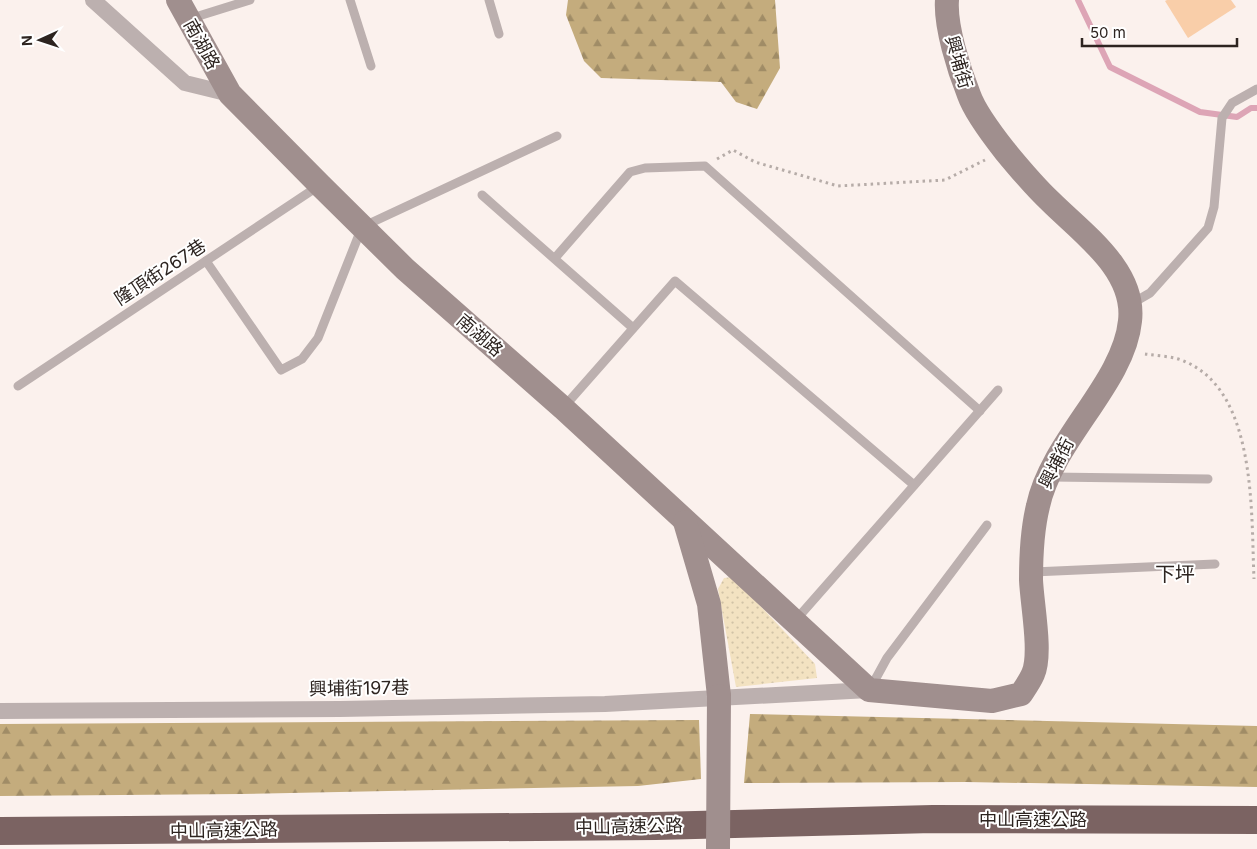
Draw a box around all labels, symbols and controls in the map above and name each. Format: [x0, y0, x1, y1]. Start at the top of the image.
north arrow [15, 15, 65, 65]
street label: 南湖路 [180, 15, 224, 73]
scale bar [1082, 15, 1237, 47]
text: 50 m [1090, 23, 1126, 42]
street label: 興埔街 [941, 33, 977, 91]
text: N [18, 35, 35, 46]
street label: 隆頂街267巷 [111, 235, 209, 309]
street label: 南湖路 [453, 309, 507, 361]
street label: 興埔街 [1034, 434, 1078, 492]
district label: 下坪 [1155, 562, 1195, 586]
street label: 興埔街197巷 [309, 677, 409, 699]
street label: 中山高速公路 [979, 809, 1087, 830]
street label: 中山高速公路 [575, 815, 683, 837]
street label: 中山高速公路 [170, 819, 278, 841]

